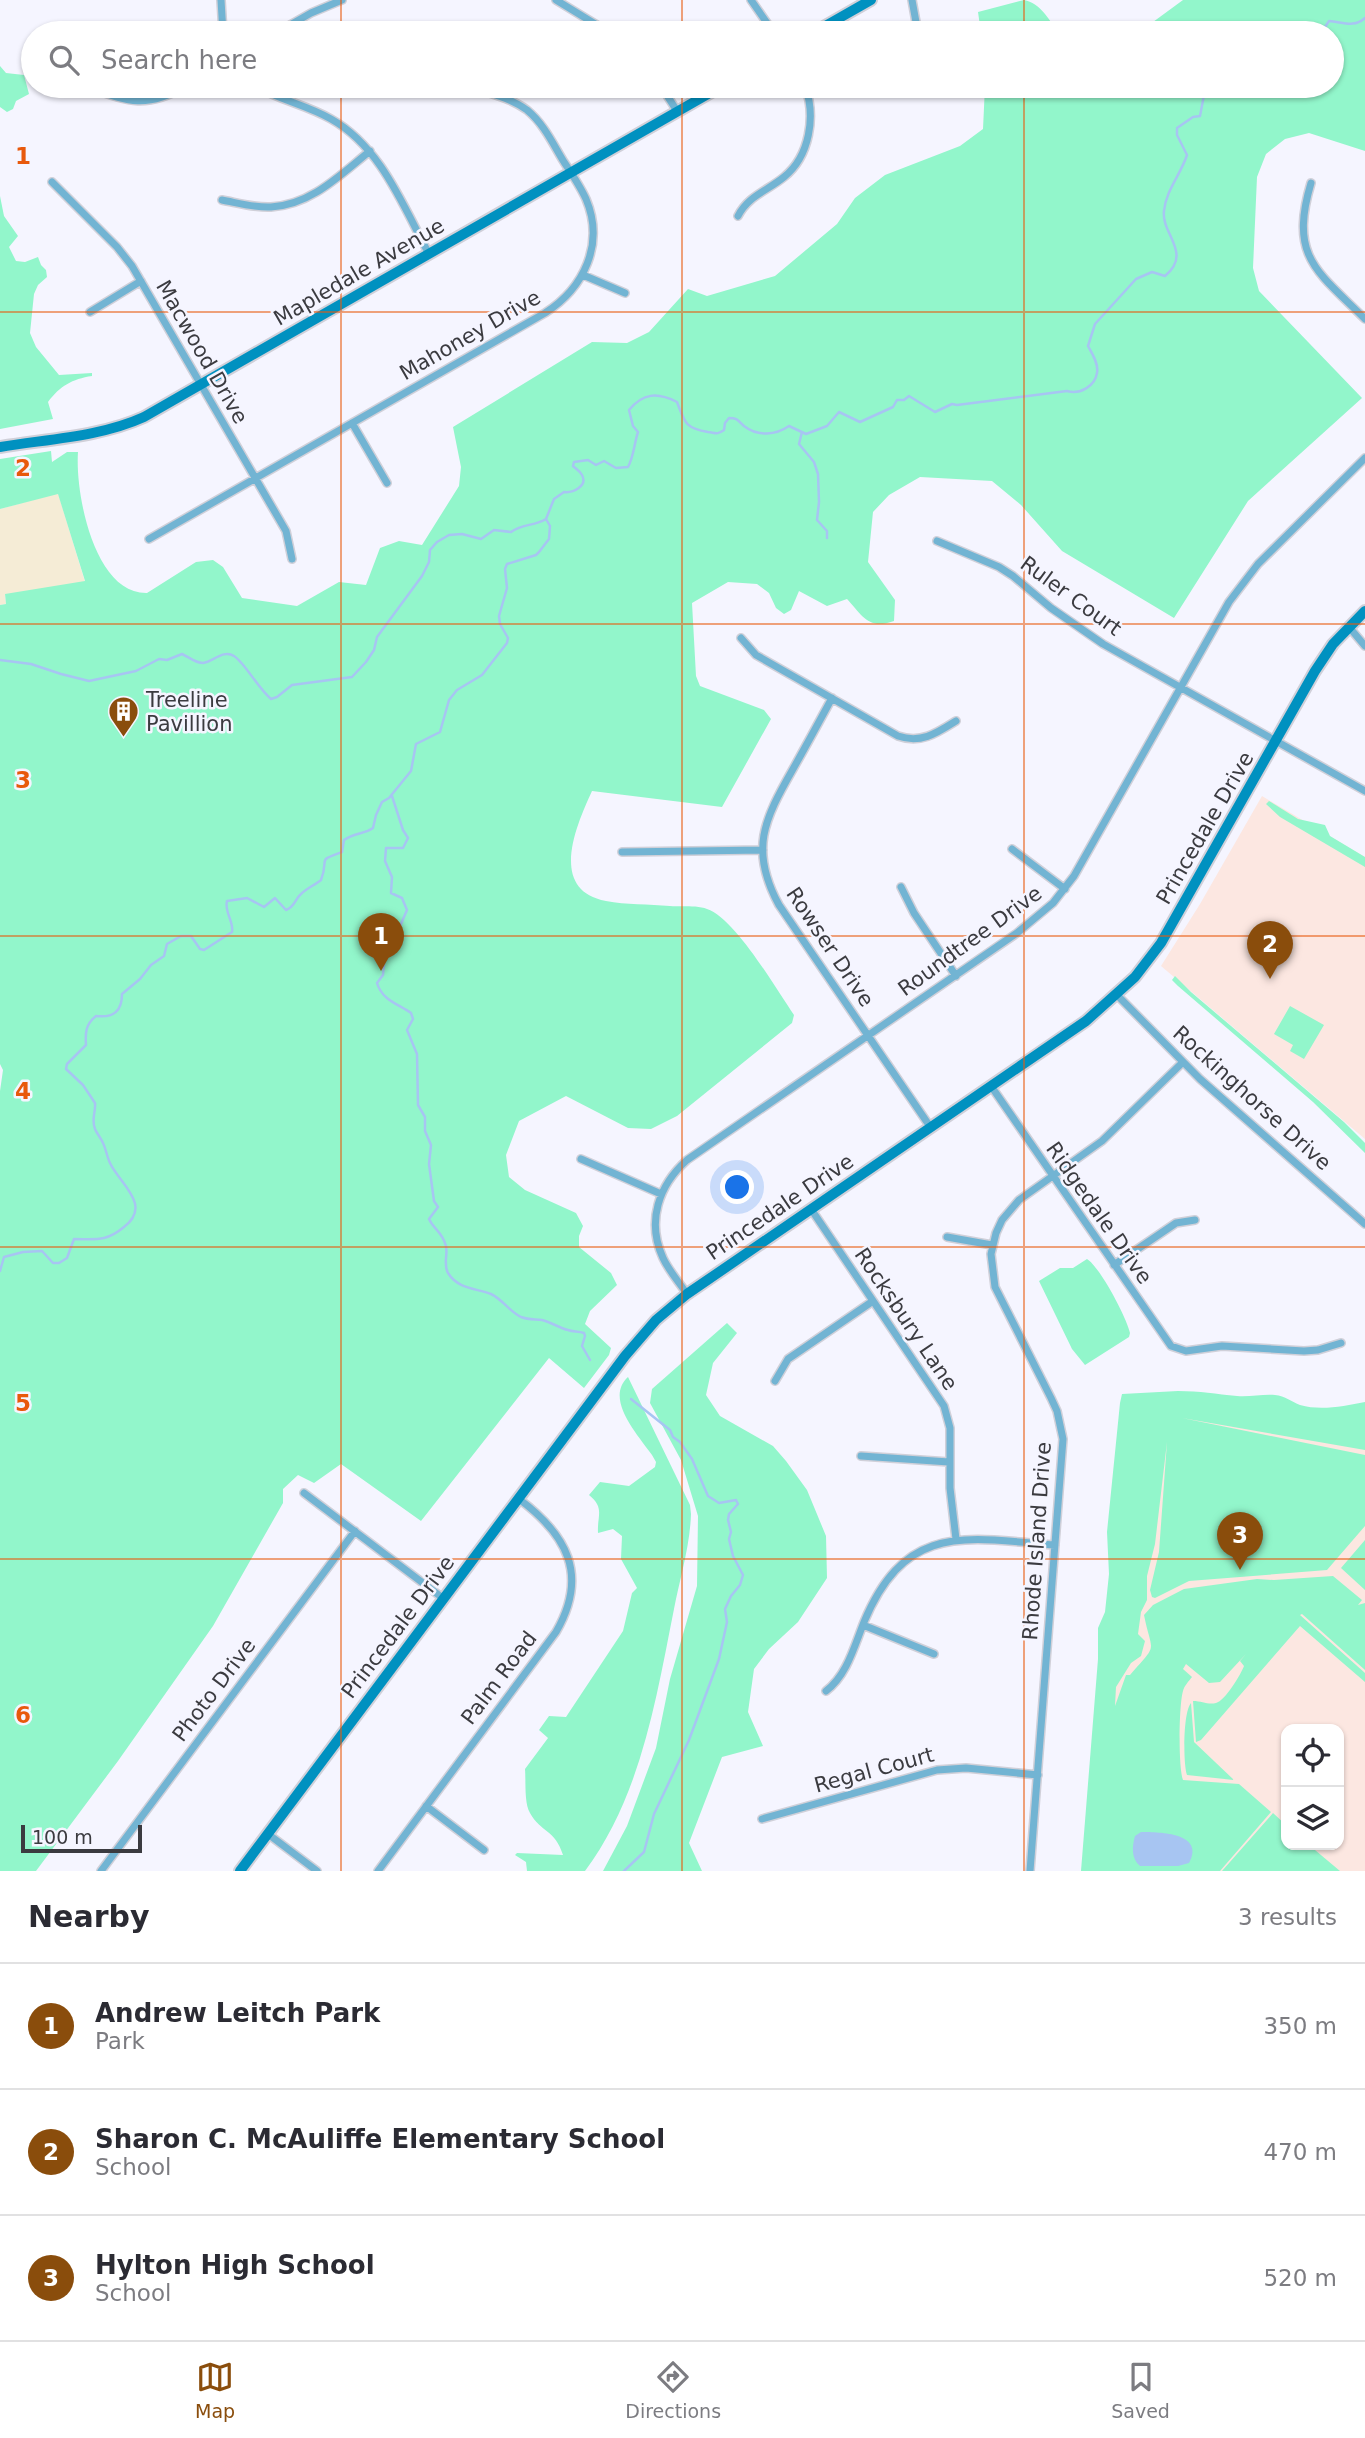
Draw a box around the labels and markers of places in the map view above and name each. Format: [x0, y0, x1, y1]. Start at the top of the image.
place label: Treeline Pavillion [145, 688, 233, 736]
building icon: Treeline Pavillion [106, 695, 140, 739]
pin: 1 [358, 913, 404, 971]
pin: 2 [1247, 921, 1293, 979]
pin: 3 [1217, 1512, 1263, 1570]

